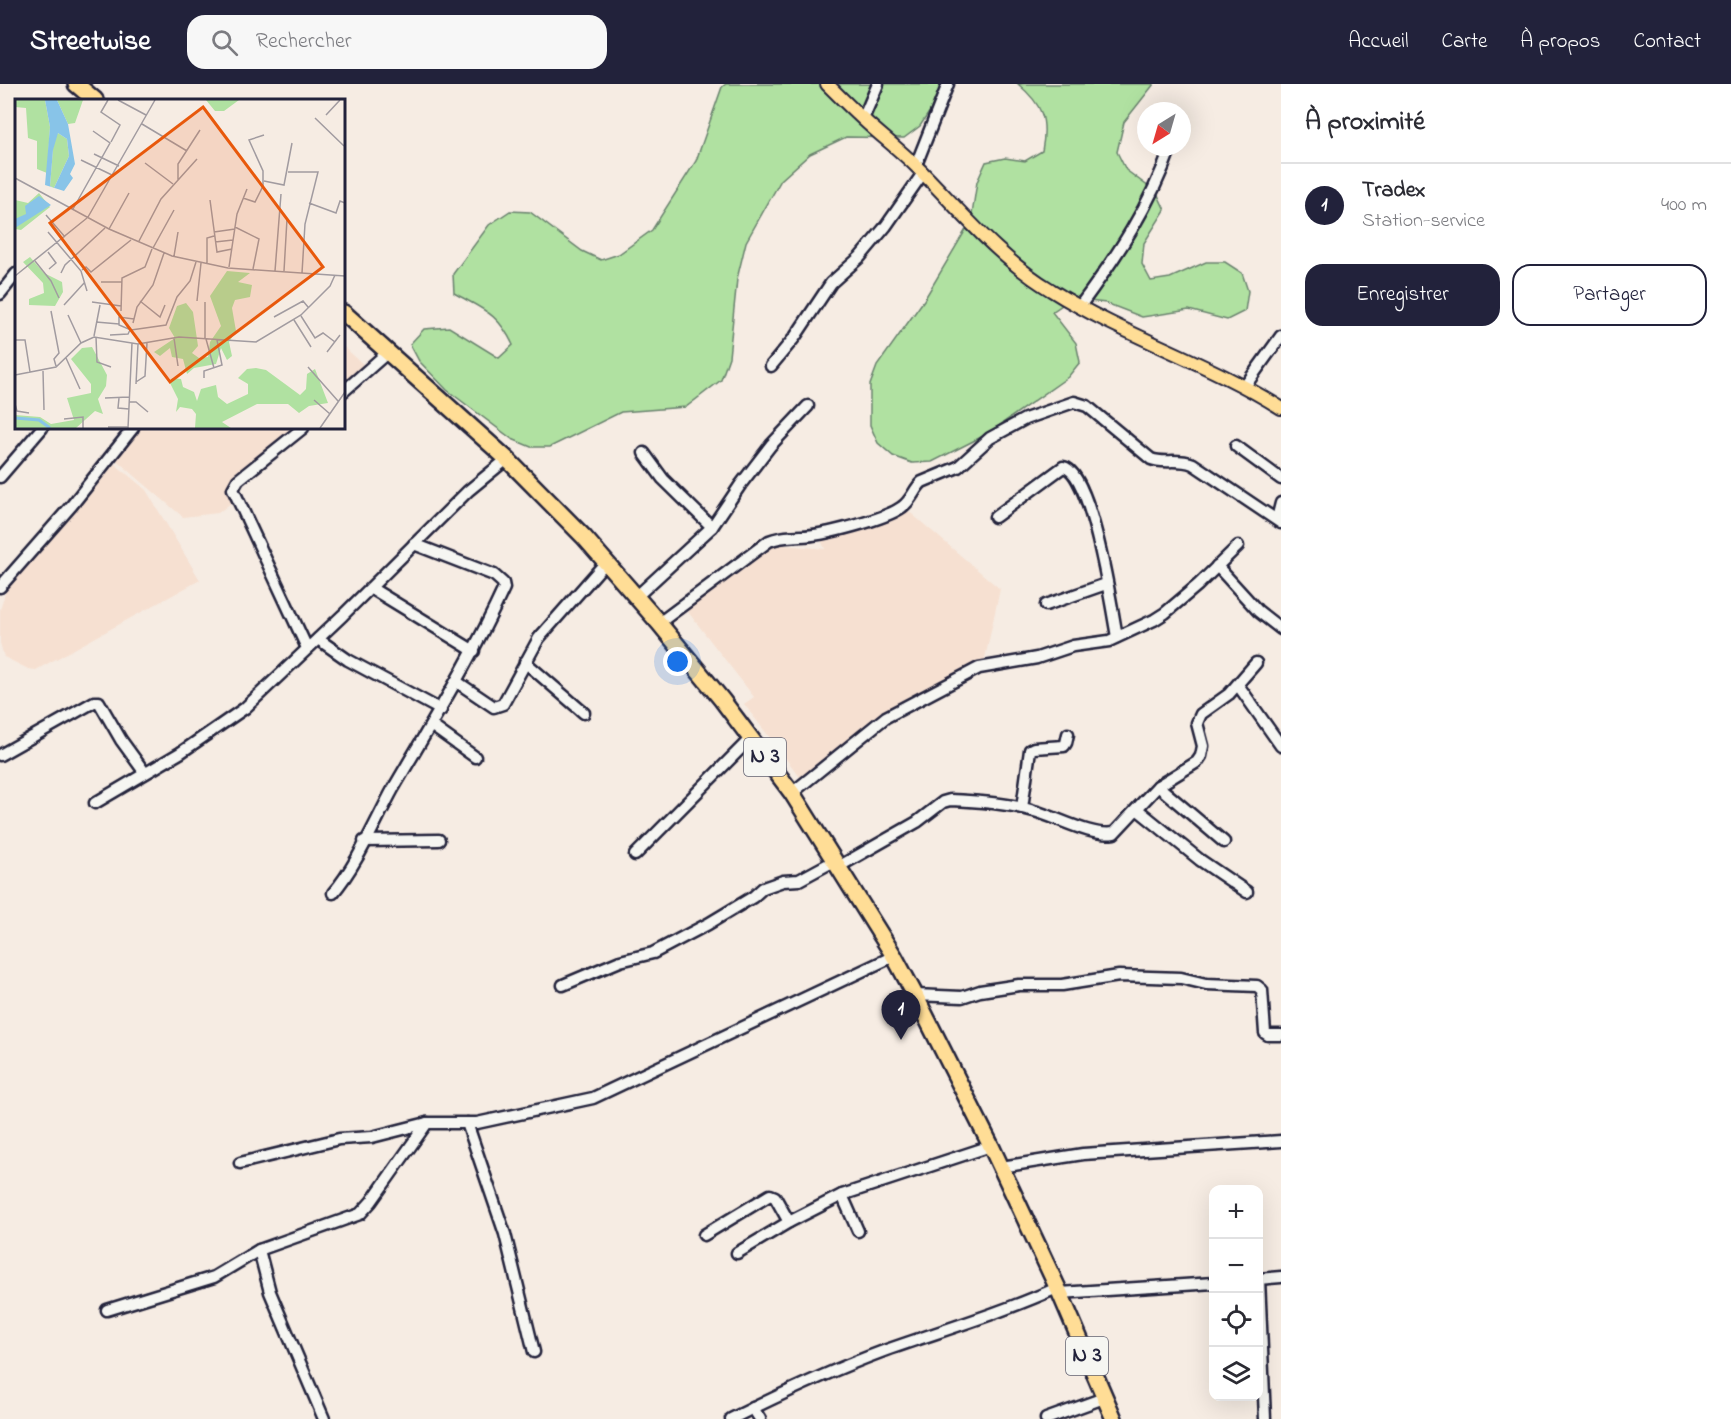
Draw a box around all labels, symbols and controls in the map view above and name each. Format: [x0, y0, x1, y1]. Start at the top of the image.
search box [187, 15, 607, 69]
text: Streetwise [30, 22, 151, 63]
icon: search [208, 26, 241, 59]
text: Rechercher [256, 26, 352, 58]
text: Accueil [1348, 27, 1409, 57]
text: Carte [1442, 27, 1487, 57]
text: À propos [1520, 27, 1600, 57]
text: Contact [1633, 27, 1701, 57]
inset map [15, 99, 345, 429]
north arrow [1137, 102, 1191, 156]
text: À proximité [1305, 104, 1425, 142]
text: Tradex [1362, 175, 1425, 207]
text: 1 [1321, 191, 1328, 220]
text: 400 m [1661, 191, 1707, 220]
text: Station-service [1362, 207, 1485, 236]
button: Enregistrer [1305, 264, 1500, 326]
button: Partager [1512, 264, 1707, 326]
your location [663, 647, 692, 676]
road number: N 3 [744, 738, 786, 776]
pin: 1 [882, 990, 920, 1040]
map controls [1209, 1185, 1263, 1401]
button: + [1209, 1185, 1263, 1239]
button: − [1209, 1239, 1263, 1293]
button: locate [1209, 1293, 1263, 1347]
road number: N 3 [1066, 1337, 1108, 1375]
button: layers [1209, 1347, 1263, 1401]

